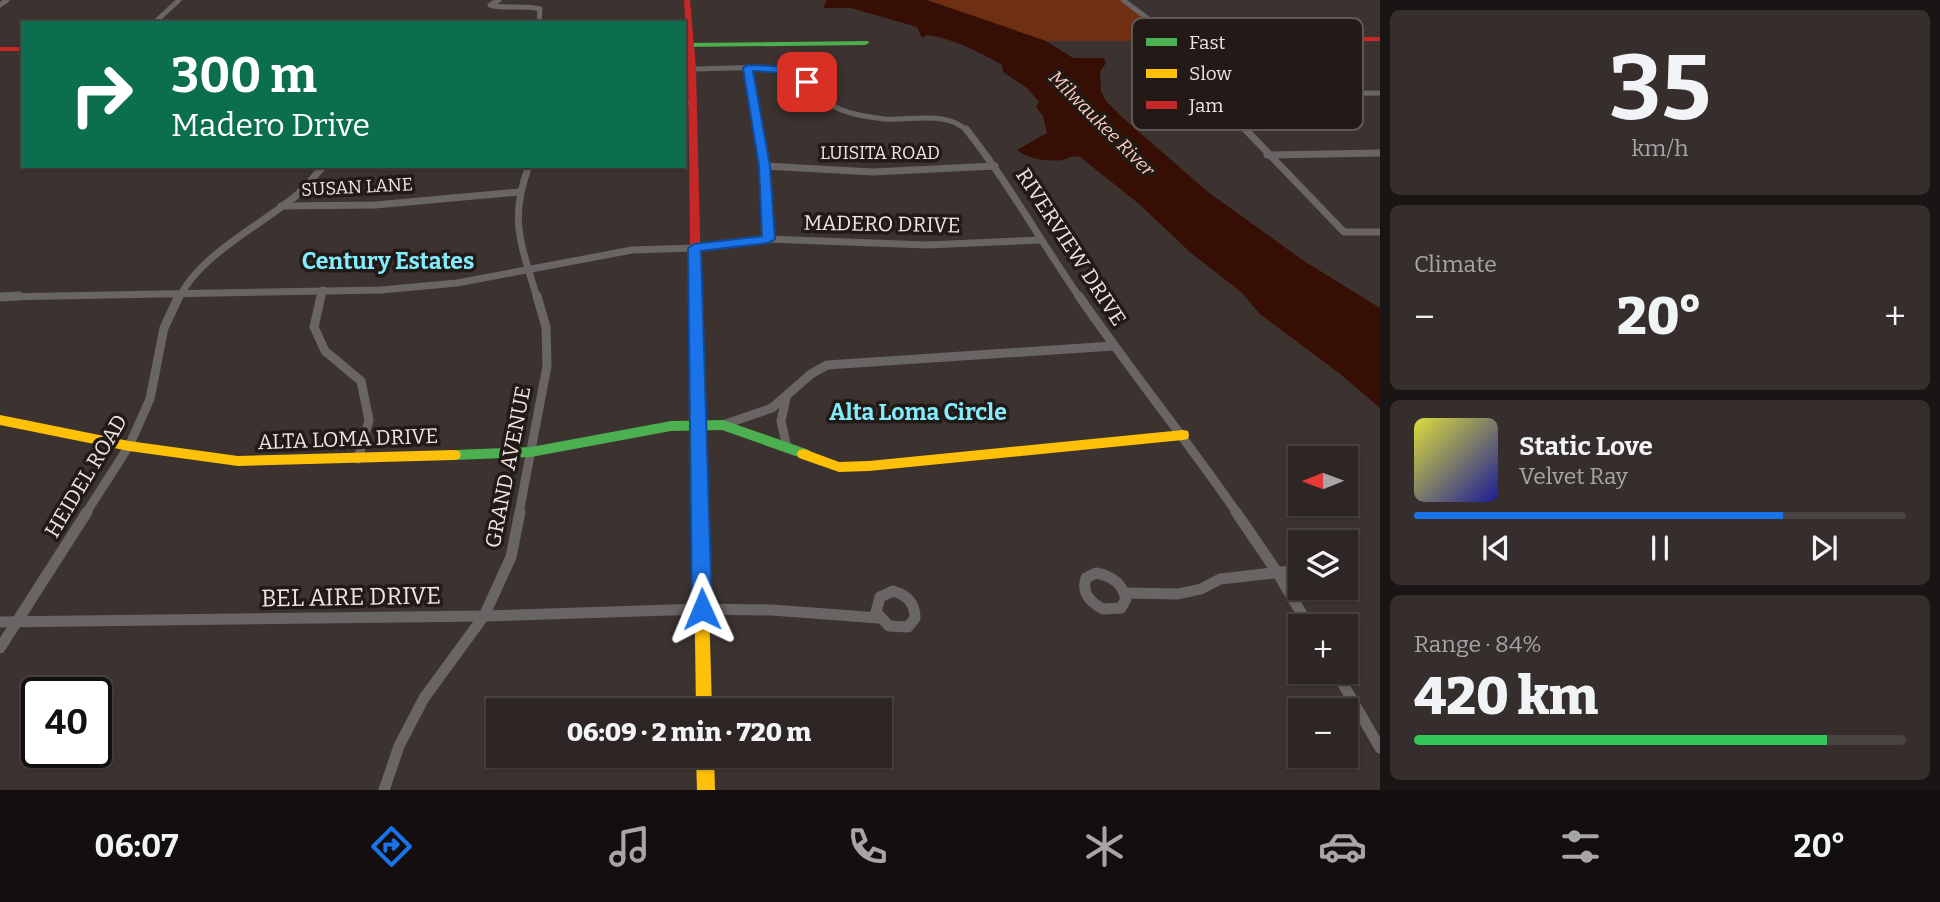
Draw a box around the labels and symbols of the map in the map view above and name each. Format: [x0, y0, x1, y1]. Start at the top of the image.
legend [1132, 18, 1363, 130]
text: Fast [1189, 31, 1226, 54]
pin [777, 52, 837, 112]
text: Slow [1189, 62, 1232, 85]
water label: Milwaukee River [1044, 66, 1160, 182]
text: Jam [1188, 94, 1223, 117]
street label: LUISITA ROAD [820, 142, 940, 164]
street label: RIVERVIEW DRIVE [1010, 163, 1132, 331]
street label: SUSAN LANE [301, 173, 413, 201]
street label: MADERO DRIVE [803, 210, 961, 238]
district label: Century Estates [302, 247, 474, 275]
street label: GRAND AVENUE [480, 384, 536, 550]
district label: Alta Loma Circle [829, 398, 1007, 426]
street label: HEIDEL ROAD [39, 410, 133, 542]
street label: ALTA LOMA DRIVE [257, 423, 439, 455]
north arrow [1288, 446, 1358, 516]
position arrow [665, 572, 739, 646]
street label: BEL AIRE DRIVE [261, 581, 441, 613]
speed limit sign: 40 [21, 677, 112, 768]

